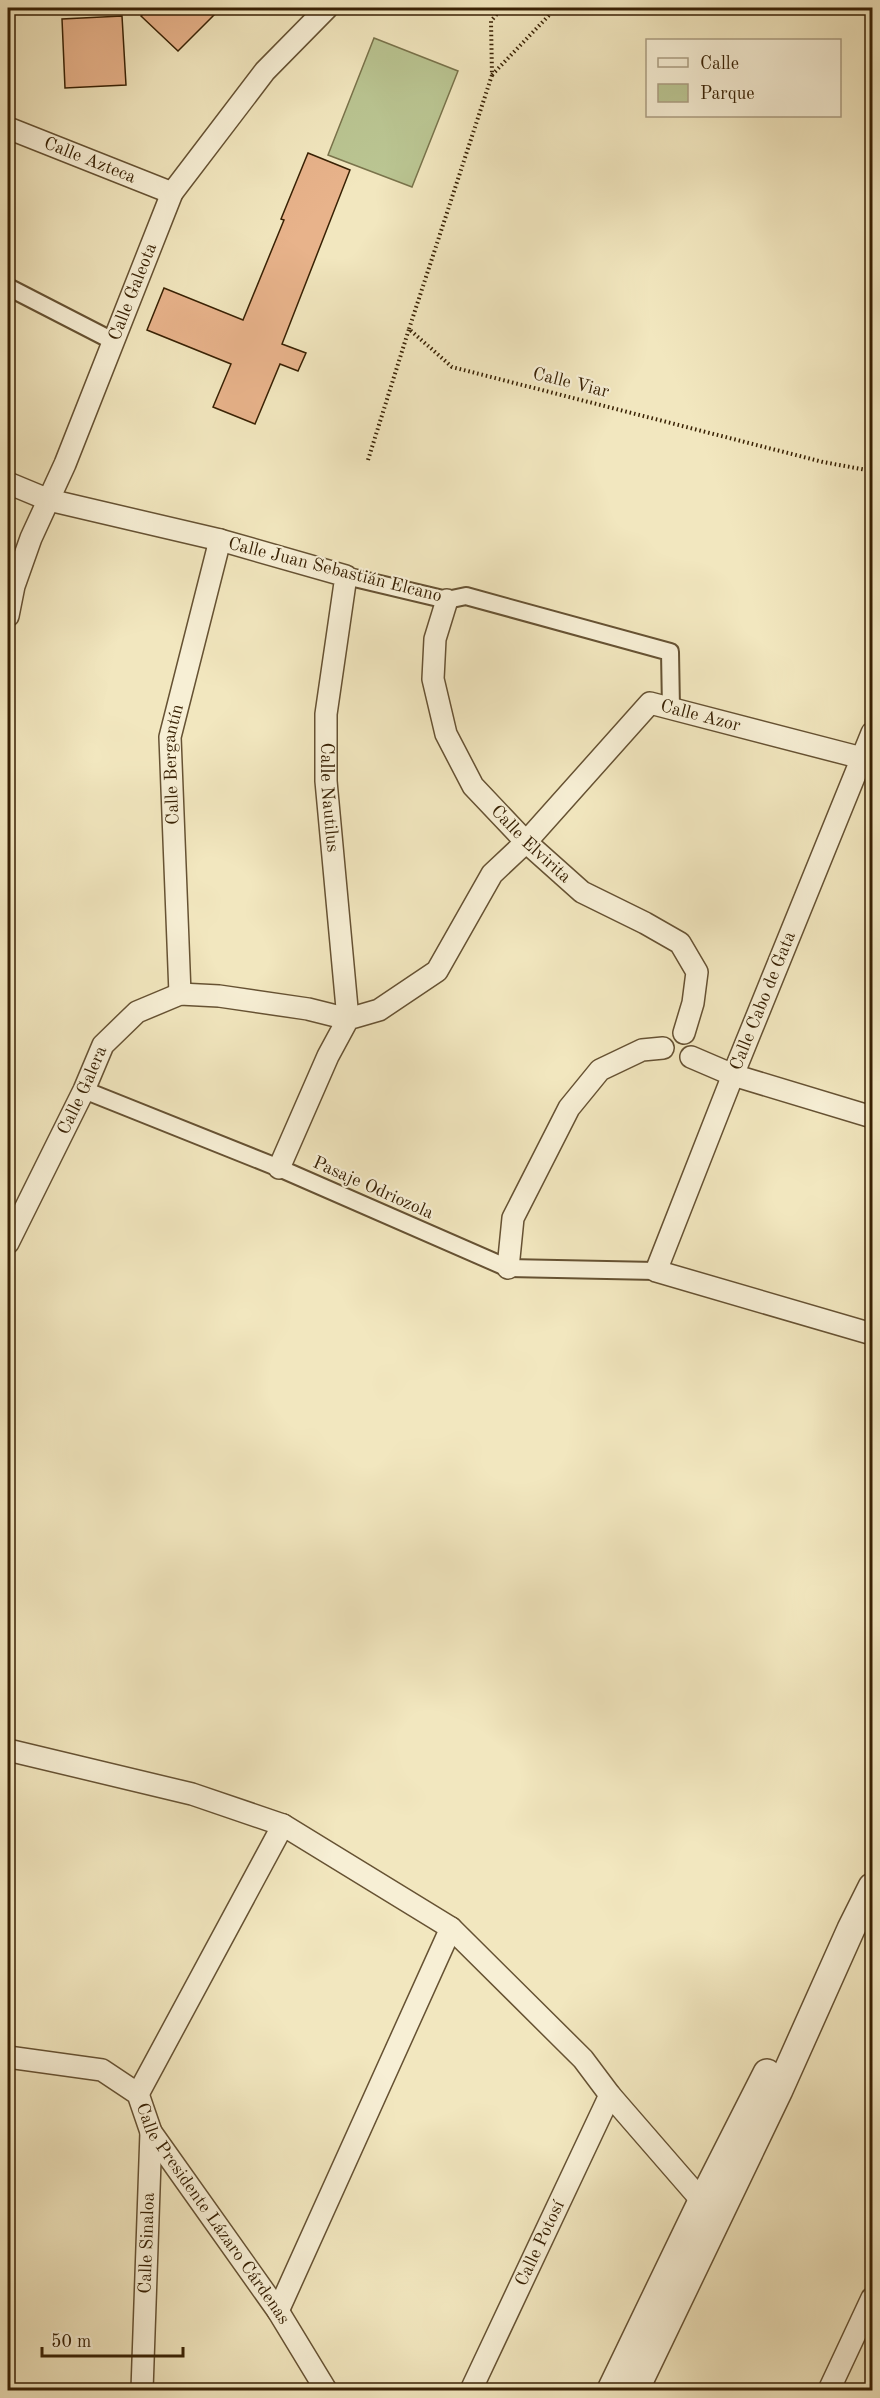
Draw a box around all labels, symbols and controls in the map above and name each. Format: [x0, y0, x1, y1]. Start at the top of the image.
legend [646, 39, 841, 117]
text: Calle [700, 55, 739, 73]
text: Parque [700, 85, 755, 103]
street label: Calle Azteca [41, 134, 138, 187]
street label: Calle Galeota [106, 240, 160, 343]
street label: Calle Viar [531, 365, 612, 401]
street label: Calle Juan Sebastián Elcano [226, 535, 444, 605]
street label: Calle Azor [658, 697, 743, 735]
street label: Calle Bergantín [161, 702, 187, 825]
street label: Calle Nautilus [317, 743, 342, 853]
street label: Calle Elvirita [487, 802, 574, 886]
street label: Calle Cabo de Gata [727, 929, 799, 1073]
street label: Calle Galera [54, 1043, 111, 1137]
street label: Pasaje Odriozola [310, 1153, 436, 1223]
street label: Calle Presidente Lázaro Cárdenas [133, 2101, 293, 2328]
street label: Calle Sinaloa [136, 2192, 158, 2294]
street label: Calle Potosí [512, 2198, 568, 2289]
scale bar [42, 2320, 183, 2358]
text: 50 m [51, 2333, 91, 2351]

